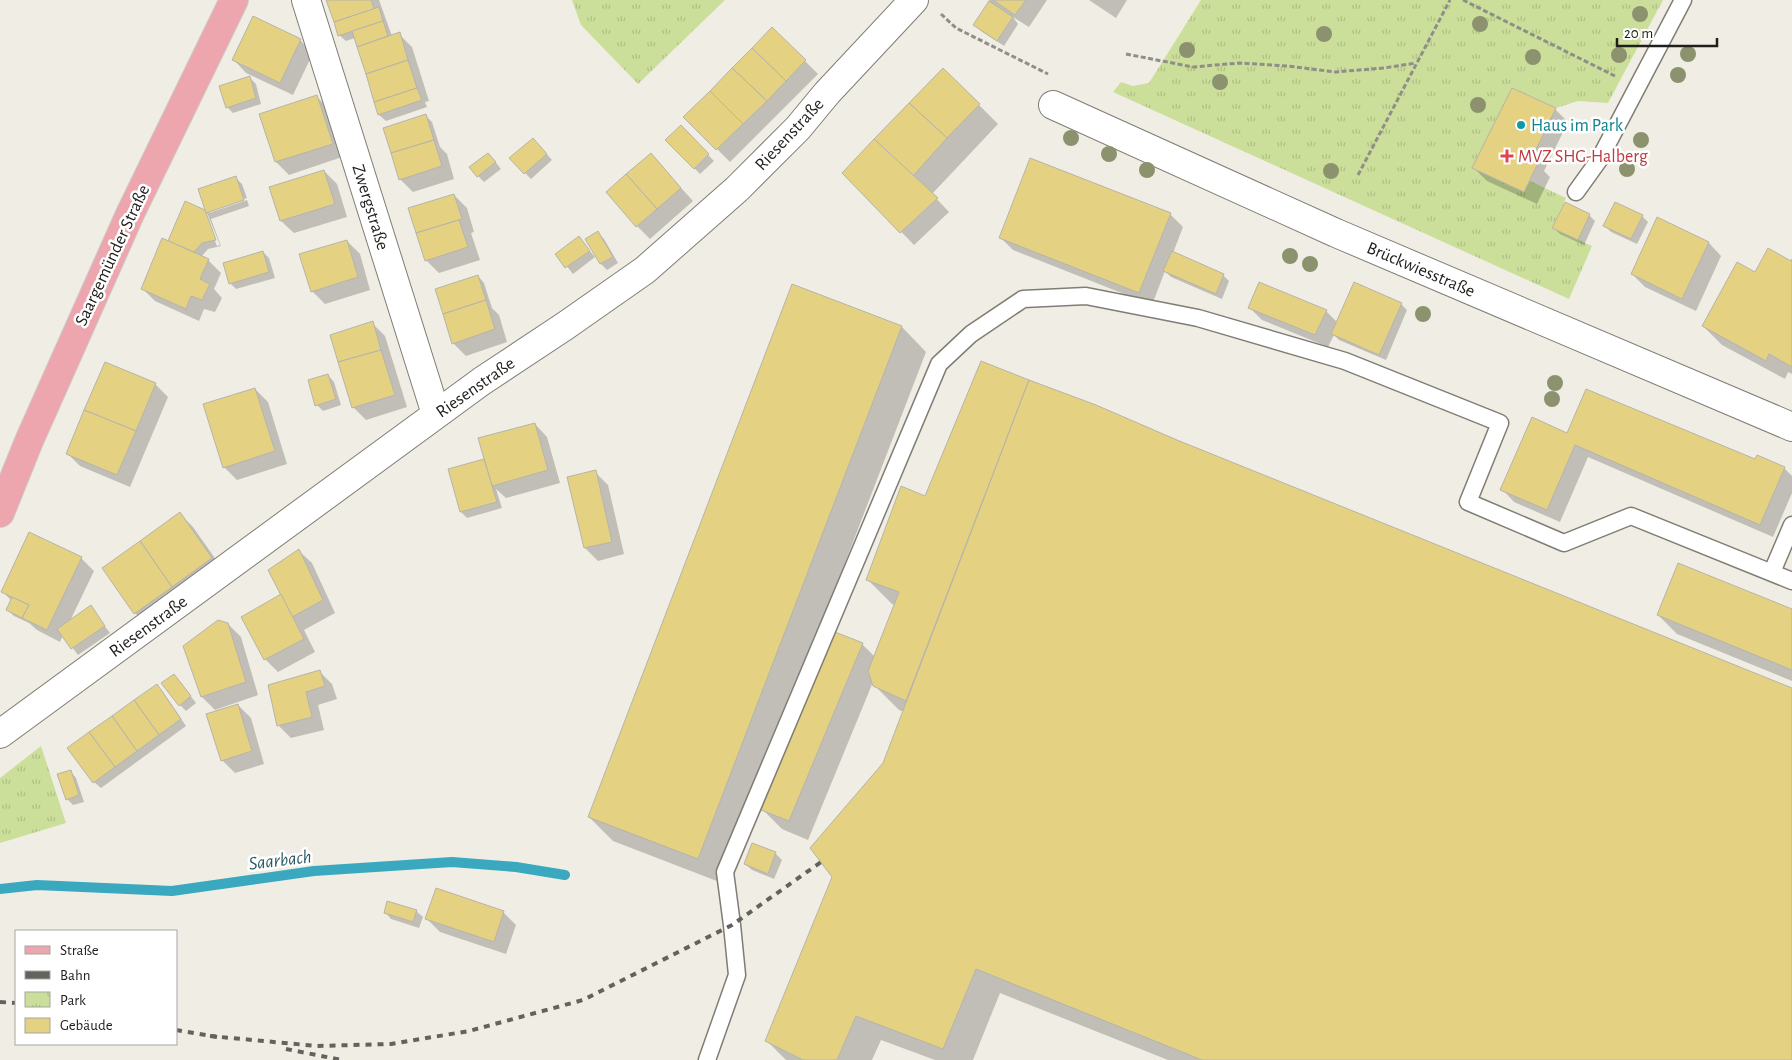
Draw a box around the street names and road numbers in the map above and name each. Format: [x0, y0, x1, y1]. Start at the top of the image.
street label: Riesenstraße [752, 95, 828, 174]
street label: Zwergstraße [348, 162, 392, 252]
street label: Saargemünder Straße [72, 182, 153, 329]
street label: Brückwiesstraße [1364, 239, 1477, 301]
street label: Riesenstraße [433, 354, 518, 421]
street label: Riesenstraße [106, 593, 191, 661]

